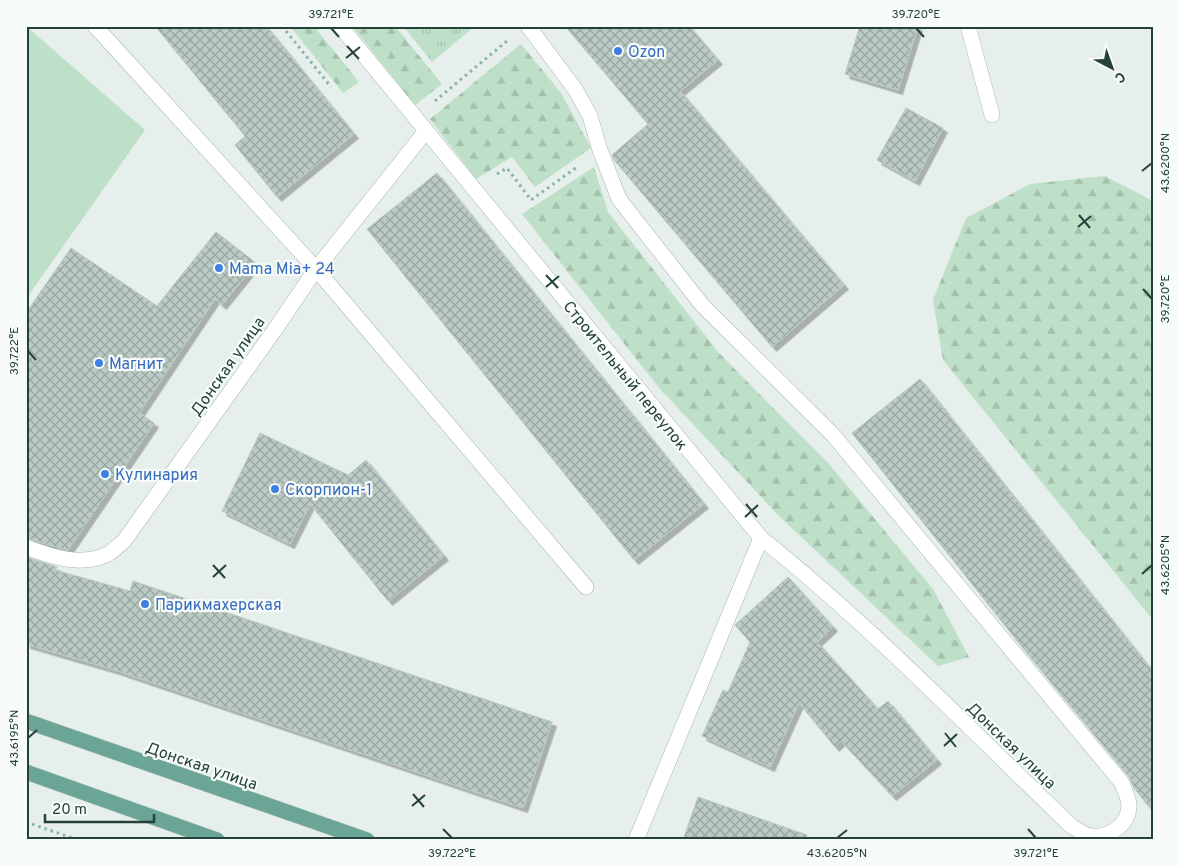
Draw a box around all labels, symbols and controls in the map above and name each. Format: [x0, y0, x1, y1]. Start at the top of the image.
text: 39.721°E [308, 7, 354, 23]
text: 39.720°E [892, 7, 940, 23]
north arrow [1086, 42, 1136, 92]
place label: Ozon [628, 43, 665, 63]
marker: Ozon [612, 45, 624, 57]
text: С [1111, 67, 1128, 86]
text: 43.6200°N [1158, 133, 1174, 193]
place label: Mama Mia+ 24 [229, 260, 335, 280]
marker: Mama Mia+ 24 [213, 262, 225, 274]
text: 39.720°E [1158, 275, 1174, 323]
street label: Строительный переулок [558, 297, 691, 455]
street label: Донская улица [187, 314, 270, 421]
text: 39.722°E [7, 327, 23, 375]
place label: Магнит [109, 355, 163, 375]
marker: Магнит [93, 357, 105, 369]
place label: Кулинария [115, 466, 198, 486]
marker: Кулинария [99, 468, 111, 480]
place label: Скорпион-1 [285, 481, 372, 501]
marker: Скорпион-1 [269, 483, 281, 495]
text: 43.6205°N [1158, 535, 1174, 595]
place label: Парикмахерская [155, 596, 282, 616]
marker: Парикмахерская [139, 598, 151, 610]
street label: Донская улица [962, 699, 1060, 794]
text: 43.6195°N [7, 710, 23, 766]
street label: Донская улица [143, 738, 260, 795]
scale bar [45, 791, 154, 823]
text: 20 m [52, 801, 87, 820]
text: 39.722°E [428, 846, 476, 862]
text: 43.6205°N [807, 846, 867, 862]
text: 39.721°E [1013, 846, 1059, 862]

